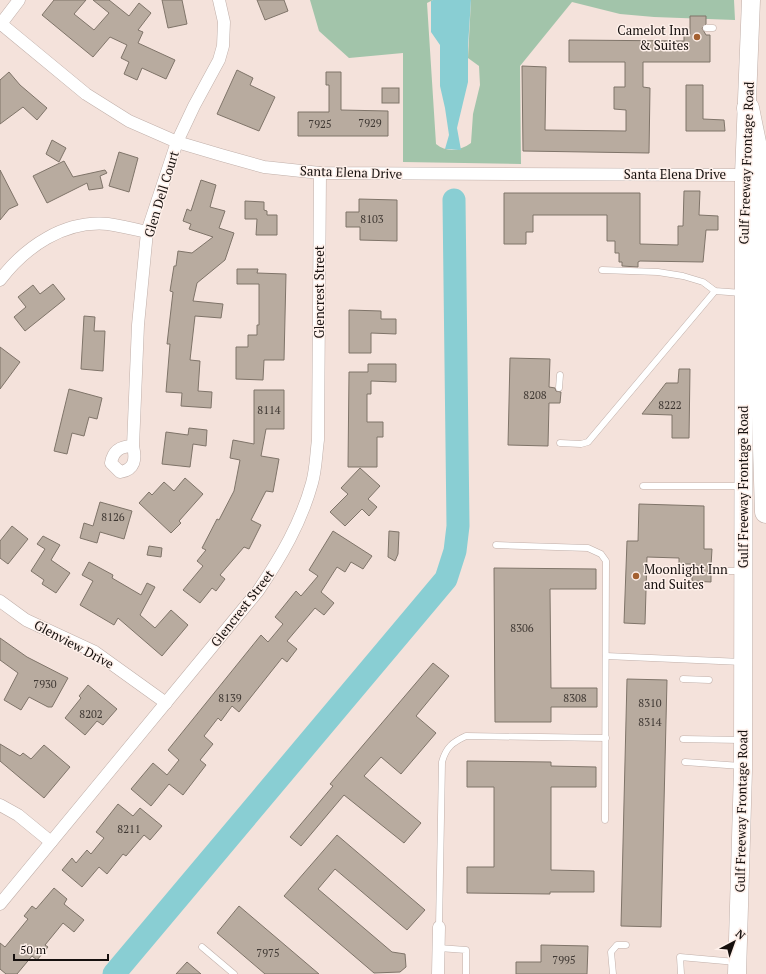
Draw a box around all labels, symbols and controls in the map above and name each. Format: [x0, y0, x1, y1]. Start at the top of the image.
place label: Camelot Inn & Suites [617, 21, 689, 54]
marker: Camelot Inn & Suites [692, 32, 702, 42]
street label: Gulf Freeway Frontage Road [734, 81, 758, 245]
house number: 7929 [358, 116, 382, 130]
house number: 7925 [308, 117, 332, 131]
street label: Glen Dell Court [139, 148, 183, 239]
street label: Santa Elena Drive [300, 161, 402, 183]
street label: Santa Elena Drive [624, 165, 726, 183]
house number: 8103 [360, 212, 384, 226]
street label: Glencrest Street [310, 245, 328, 339]
house number: 8208 [523, 388, 547, 402]
house number: 8222 [658, 398, 682, 412]
house number: 8114 [257, 403, 281, 417]
street label: Gulf Freeway Frontage Road [734, 406, 752, 568]
house number: 8126 [101, 510, 125, 524]
place label: Moonlight Inn and Suites [644, 560, 728, 593]
street label: Glencrest Street [206, 566, 278, 650]
marker: Moonlight Inn and Suites [631, 571, 641, 581]
street label: Glenview Drive [31, 615, 117, 673]
house number: 8306 [510, 621, 534, 635]
house number: 7930 [33, 677, 57, 691]
house number: 8139 [218, 691, 242, 705]
house number: 8308 [563, 691, 587, 705]
house number: 8310 [638, 696, 662, 710]
house number: 8202 [79, 707, 103, 721]
house number: 8314 [638, 715, 662, 729]
street label: Gulf Freeway Frontage Road [731, 729, 751, 893]
house number: 8211 [117, 822, 141, 836]
north arrow [714, 922, 754, 962]
text: N [733, 926, 749, 943]
scale bar [14, 936, 108, 962]
text: 50 m [20, 942, 47, 957]
house number: 7975 [256, 946, 280, 960]
house number: 7995 [552, 953, 576, 967]

